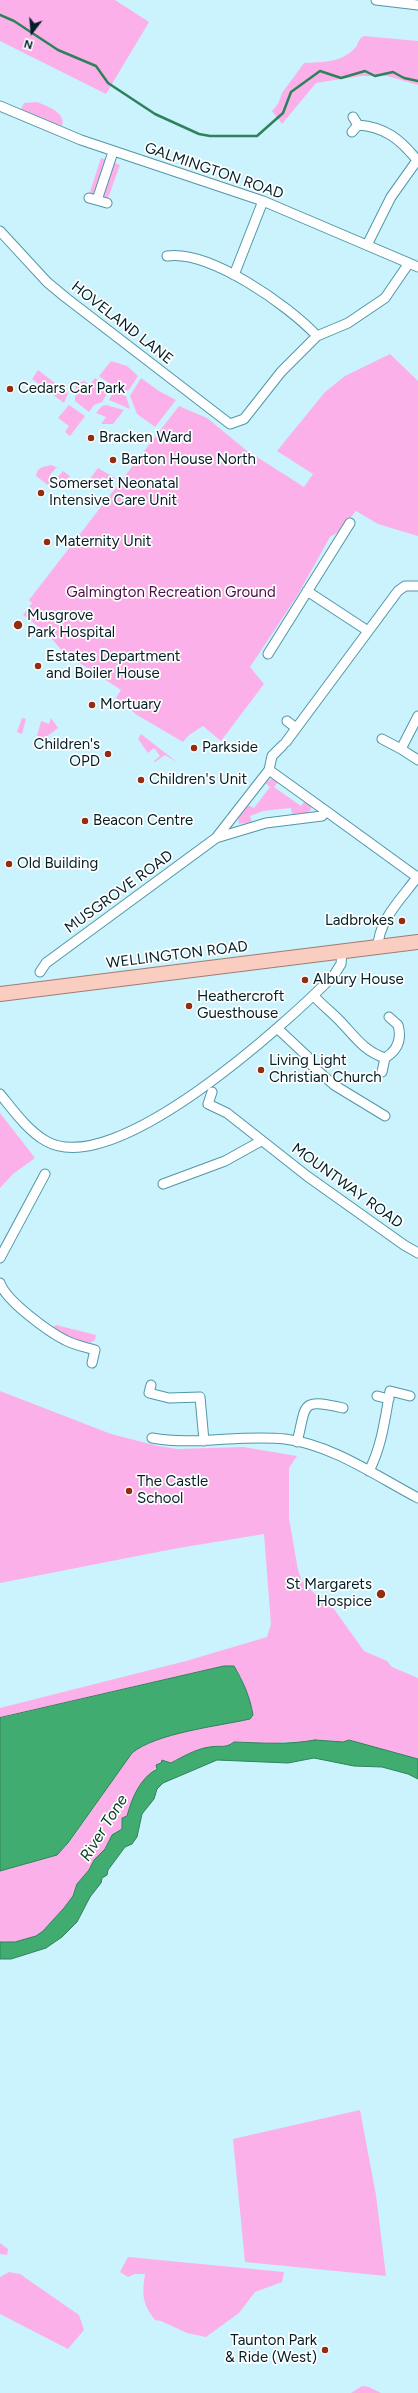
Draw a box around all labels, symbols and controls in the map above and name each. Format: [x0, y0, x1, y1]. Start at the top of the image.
north arrow [12, 12, 52, 52]
text: N [23, 37, 34, 51]
street label: GALMINGTON ROAD [142, 139, 286, 203]
street label: HOVELAND LANE [68, 278, 176, 368]
place label: Cedars Car Park [18, 380, 125, 398]
marker: Cedars Car Park [5, 384, 15, 394]
place label: Bracken Ward [99, 429, 192, 447]
marker: Bracken Ward [86, 433, 96, 443]
place label: Barton House North [121, 451, 256, 469]
marker: Barton House North [108, 455, 118, 465]
place label: Somerset Neonatal Intensive Care Unit [49, 475, 179, 510]
marker: Somerset Neonatal Intensive Care Unit [36, 488, 46, 498]
place label: Maternity Unit [55, 533, 151, 551]
marker: Maternity Unit [42, 537, 52, 547]
park label: Galmington Recreation Ground [66, 584, 276, 602]
place label: Musgrove Park Hospital [27, 607, 115, 642]
marker: Musgrove Park Hospital [12, 619, 24, 631]
place label: Estates Department and Boiler House [46, 648, 180, 683]
marker: Estates Department and Boiler House [33, 661, 43, 671]
place label: Mortuary [100, 696, 161, 714]
marker: Mortuary [87, 700, 97, 710]
place label: Children's OPD [34, 736, 100, 771]
place label: Parkside [202, 739, 258, 757]
marker: Parkside [189, 743, 199, 753]
marker: Children's OPD [103, 749, 113, 759]
place label: Children's Unit [149, 771, 247, 789]
marker: Children's Unit [136, 775, 146, 785]
place label: Beacon Centre [93, 812, 193, 830]
marker: Beacon Centre [80, 816, 90, 826]
street label: MUSGROVE ROAD [61, 847, 177, 937]
place label: Old Building [17, 855, 98, 873]
marker: Old Building [4, 859, 14, 869]
place label: Ladbrokes [325, 912, 394, 930]
marker: Ladbrokes [397, 916, 407, 926]
street label: WELLINGTON ROAD [105, 937, 249, 973]
place label: Albury House [313, 971, 404, 989]
marker: Albury House [300, 975, 310, 985]
place label: Heathercroft Guesthouse [197, 988, 284, 1023]
marker: Heathercroft Guesthouse [184, 1001, 194, 1011]
place label: Living Light Christian Church [269, 1052, 382, 1087]
marker: Living Light Christian Church [256, 1065, 266, 1075]
street label: MOUNTWAY ROAD [288, 1140, 406, 1232]
place label: The Castle School [137, 1473, 208, 1508]
marker: The Castle School [124, 1486, 134, 1496]
place label: St Margarets Hospice [286, 1576, 372, 1611]
marker: St Margarets Hospice [375, 1588, 387, 1600]
water label: River Tone [76, 1791, 132, 1865]
place label: Taunton Park & Ride (West) [225, 2332, 317, 2367]
marker: Taunton Park & Ride (West) [320, 2345, 330, 2355]

